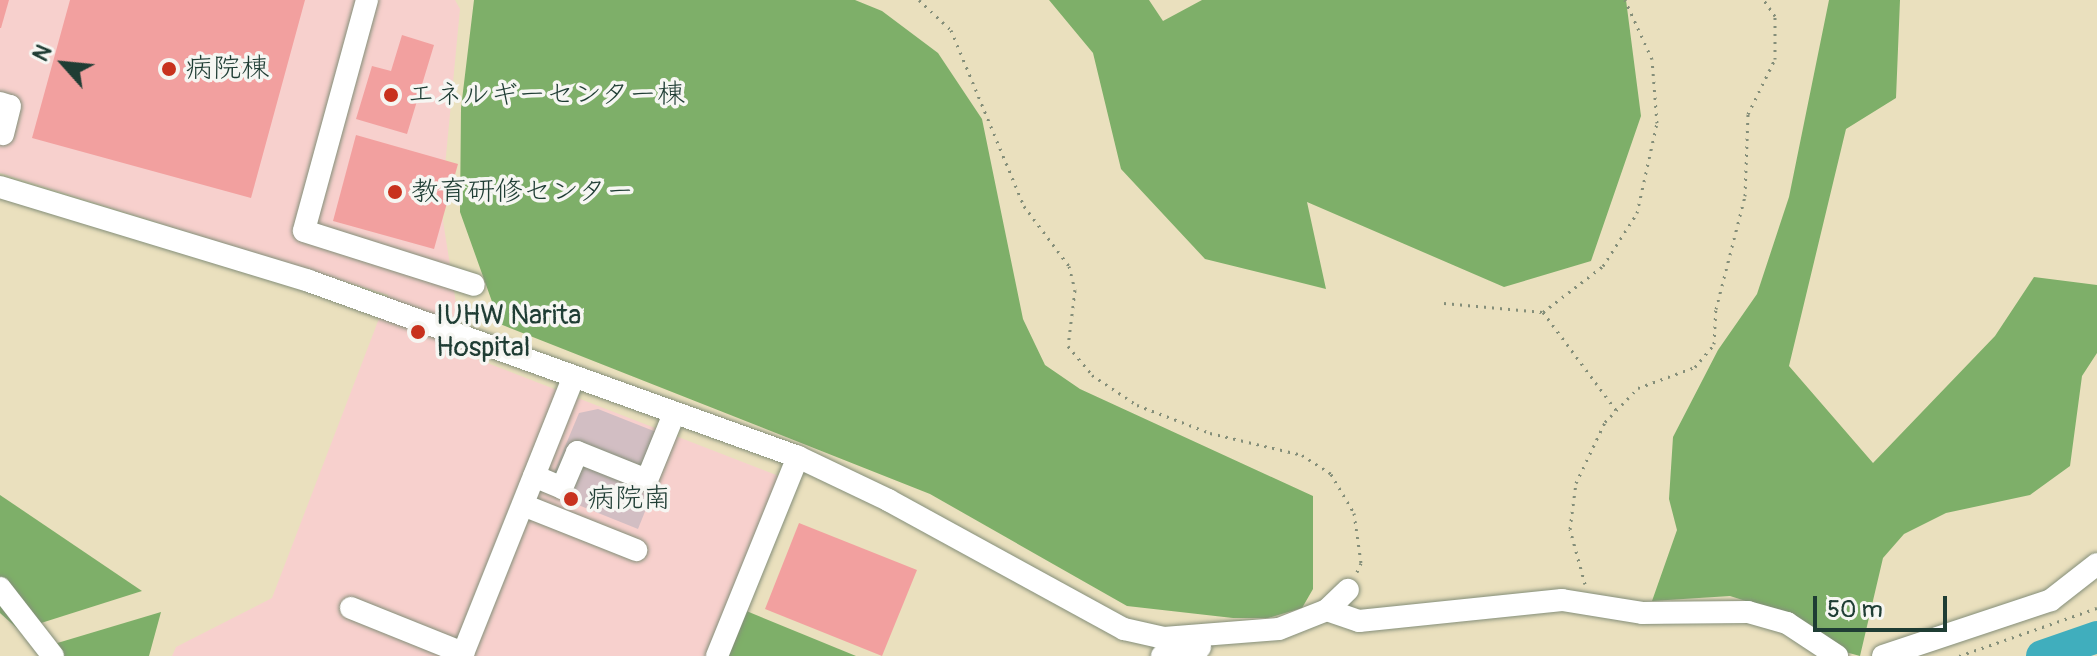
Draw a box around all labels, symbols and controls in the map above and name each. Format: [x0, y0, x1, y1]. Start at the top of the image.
north arrow [24, 24, 104, 104]
text: N [27, 40, 58, 66]
place label: 病院棟 [185, 52, 269, 86]
marker: 病院棟 [160, 60, 178, 78]
place label: エネルギーセンター棟 [407, 78, 687, 112]
marker: エネルギーセンター棟 [382, 86, 400, 104]
place label: 教育研修センター [411, 175, 635, 209]
marker: 教育研修センター [386, 183, 404, 201]
place label: IUHW Narita Hospital [436, 299, 581, 365]
marker: IUHW Narita Hospital [407, 321, 429, 343]
place label: 病院南 [587, 482, 671, 516]
marker: 病院南 [562, 490, 580, 508]
scale bar [1817, 580, 1951, 630]
text: 50 m [1827, 595, 1883, 624]

